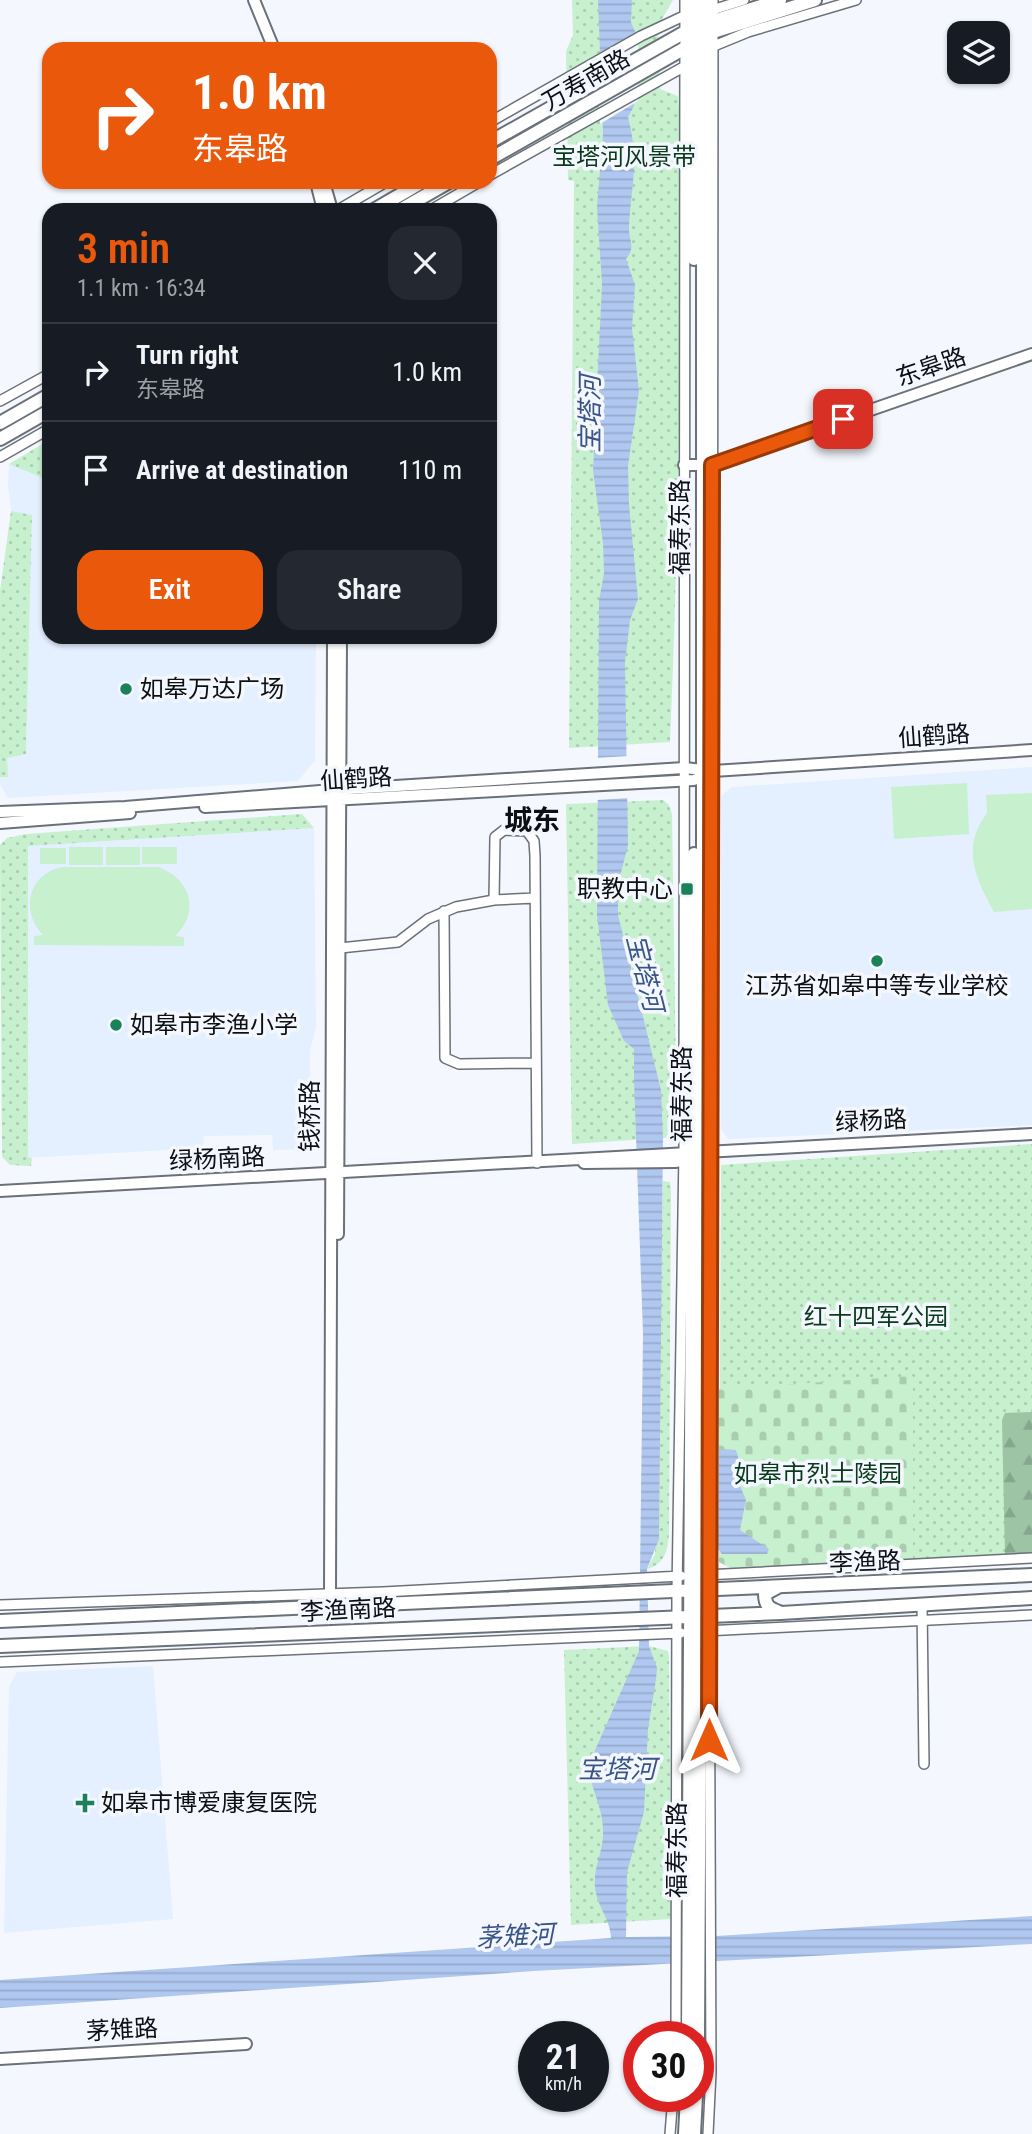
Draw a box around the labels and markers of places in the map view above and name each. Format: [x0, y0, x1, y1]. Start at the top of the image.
pin [813, 389, 873, 449]
place label: 如皋万达广场 [140, 675, 284, 703]
marker: 如皋万达广场 [118, 681, 134, 697]
place label: 职教中心 [577, 875, 673, 903]
marker: 职教中心 [679, 881, 695, 897]
marker: 江苏省如皋中等专业学校 [869, 953, 885, 969]
place label: 江苏省如皋中等专业学校 [745, 972, 1009, 1000]
place label: 如皋市李渔小学 [130, 1011, 298, 1039]
marker: 如皋市李渔小学 [108, 1017, 124, 1033]
place label: 如皋市博爱康复医院 [101, 1789, 317, 1817]
marker: 如皋市博爱康复医院 [75, 1793, 95, 1813]

